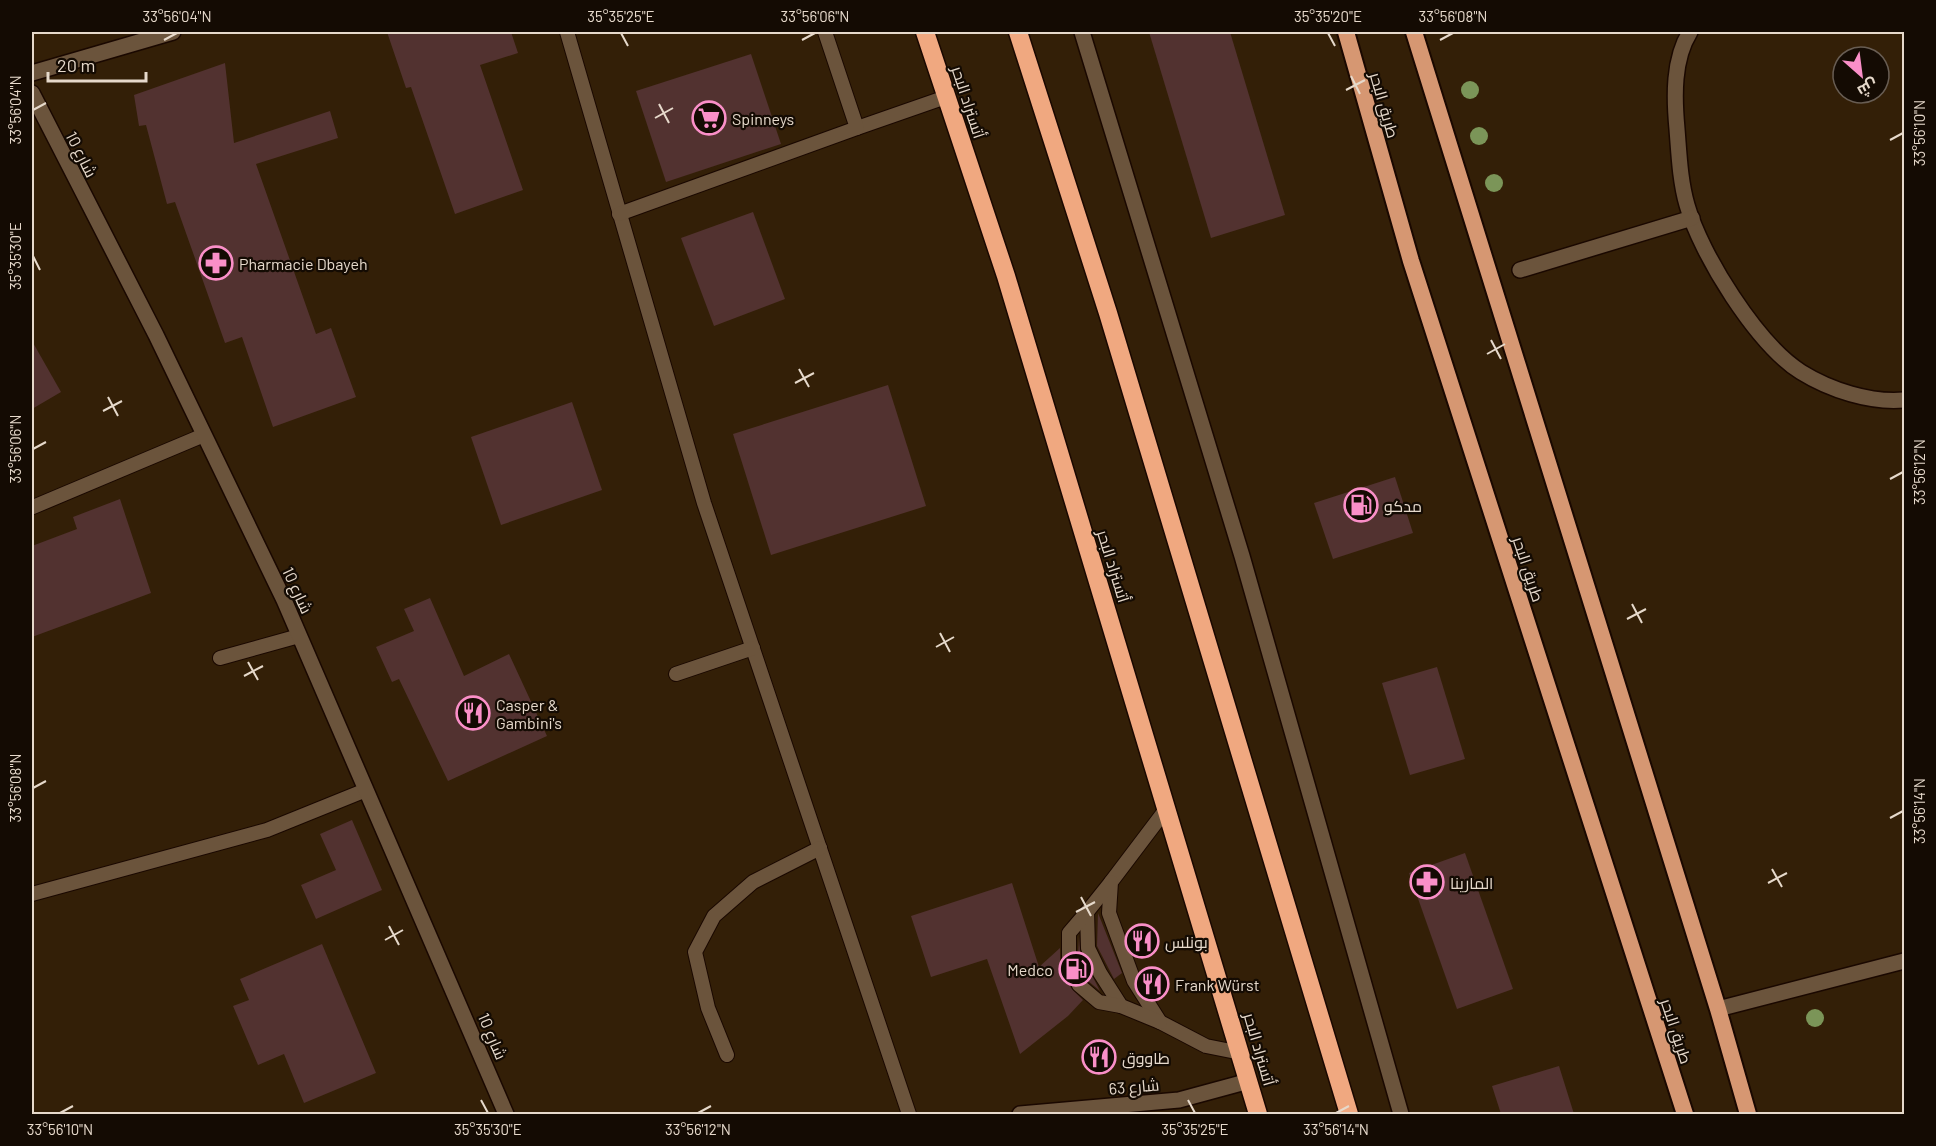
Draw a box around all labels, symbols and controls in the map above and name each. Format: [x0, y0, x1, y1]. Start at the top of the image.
text: 33°56'04"N [142, 7, 212, 25]
text: 35°35'25"E [587, 7, 655, 25]
text: 33°56'06"N [781, 7, 849, 25]
text: 35°35'20"E [1294, 7, 1362, 25]
text: 33°56'08"N [1419, 7, 1487, 25]
scale bar [48, 45, 146, 83]
north arrow [1831, 45, 1891, 105]
text: 20 m [57, 54, 95, 76]
street label: أتستراد البحر [947, 62, 990, 141]
street label: طريق البحر [1364, 69, 1403, 141]
text: 33°56'04"N [6, 75, 24, 145]
text: ش [1854, 75, 1882, 102]
supermarket icon: Spinneys [691, 100, 727, 136]
text: 33°56'10"N [1910, 100, 1928, 166]
place label: Spinneys [732, 109, 794, 128]
street label: شارع 10 [60, 128, 102, 181]
text: 35°35'30"E [6, 222, 24, 290]
pharmacy icon: Pharmacie Dbayeh [198, 245, 234, 281]
place label: Pharmacie Dbayeh [239, 254, 368, 273]
text: 33°56'06"N [6, 415, 24, 483]
text: 33°56'12"N [1910, 439, 1928, 505]
fuel station icon: مدكو [1343, 487, 1379, 523]
place label: مدكو [1384, 496, 1422, 516]
street label: أتستراد البحر [1093, 526, 1134, 605]
street label: طريق البحر [1507, 533, 1548, 605]
street label: شارع 10 [276, 564, 317, 617]
restaurant icon: Casper & Gambini's [455, 695, 491, 731]
place label: Casper & Gambini's [496, 695, 562, 732]
text: 33°56'08"N [6, 754, 24, 822]
text: 33°56'14"N [1910, 778, 1928, 844]
pharmacy icon: المارينا [1409, 864, 1445, 900]
place label: المارينا [1450, 873, 1493, 893]
restaurant icon: بونلس [1124, 923, 1160, 959]
place label: بونلس [1165, 932, 1208, 953]
fuel station icon: Medco [1058, 951, 1094, 987]
place label: Medco [1007, 960, 1053, 979]
restaurant icon: Frank Würst [1134, 966, 1170, 1002]
place label: Frank Würst [1175, 975, 1260, 994]
street label: طريق البحر [1655, 995, 1696, 1067]
street label: أتستراد البحر [1239, 1009, 1279, 1088]
street label: شارع 10 [472, 1010, 511, 1063]
restaurant icon: طاووق [1081, 1039, 1117, 1075]
place label: طاووق [1122, 1048, 1170, 1069]
street label: شارع 63 [1108, 1074, 1160, 1101]
text: 33°56'10"N [27, 1120, 93, 1138]
text: 35°35'30"E [454, 1120, 522, 1138]
text: 33°56'12"N [665, 1120, 731, 1138]
text: 35°35'25"E [1161, 1120, 1229, 1138]
text: 33°56'14"N [1303, 1120, 1369, 1138]

